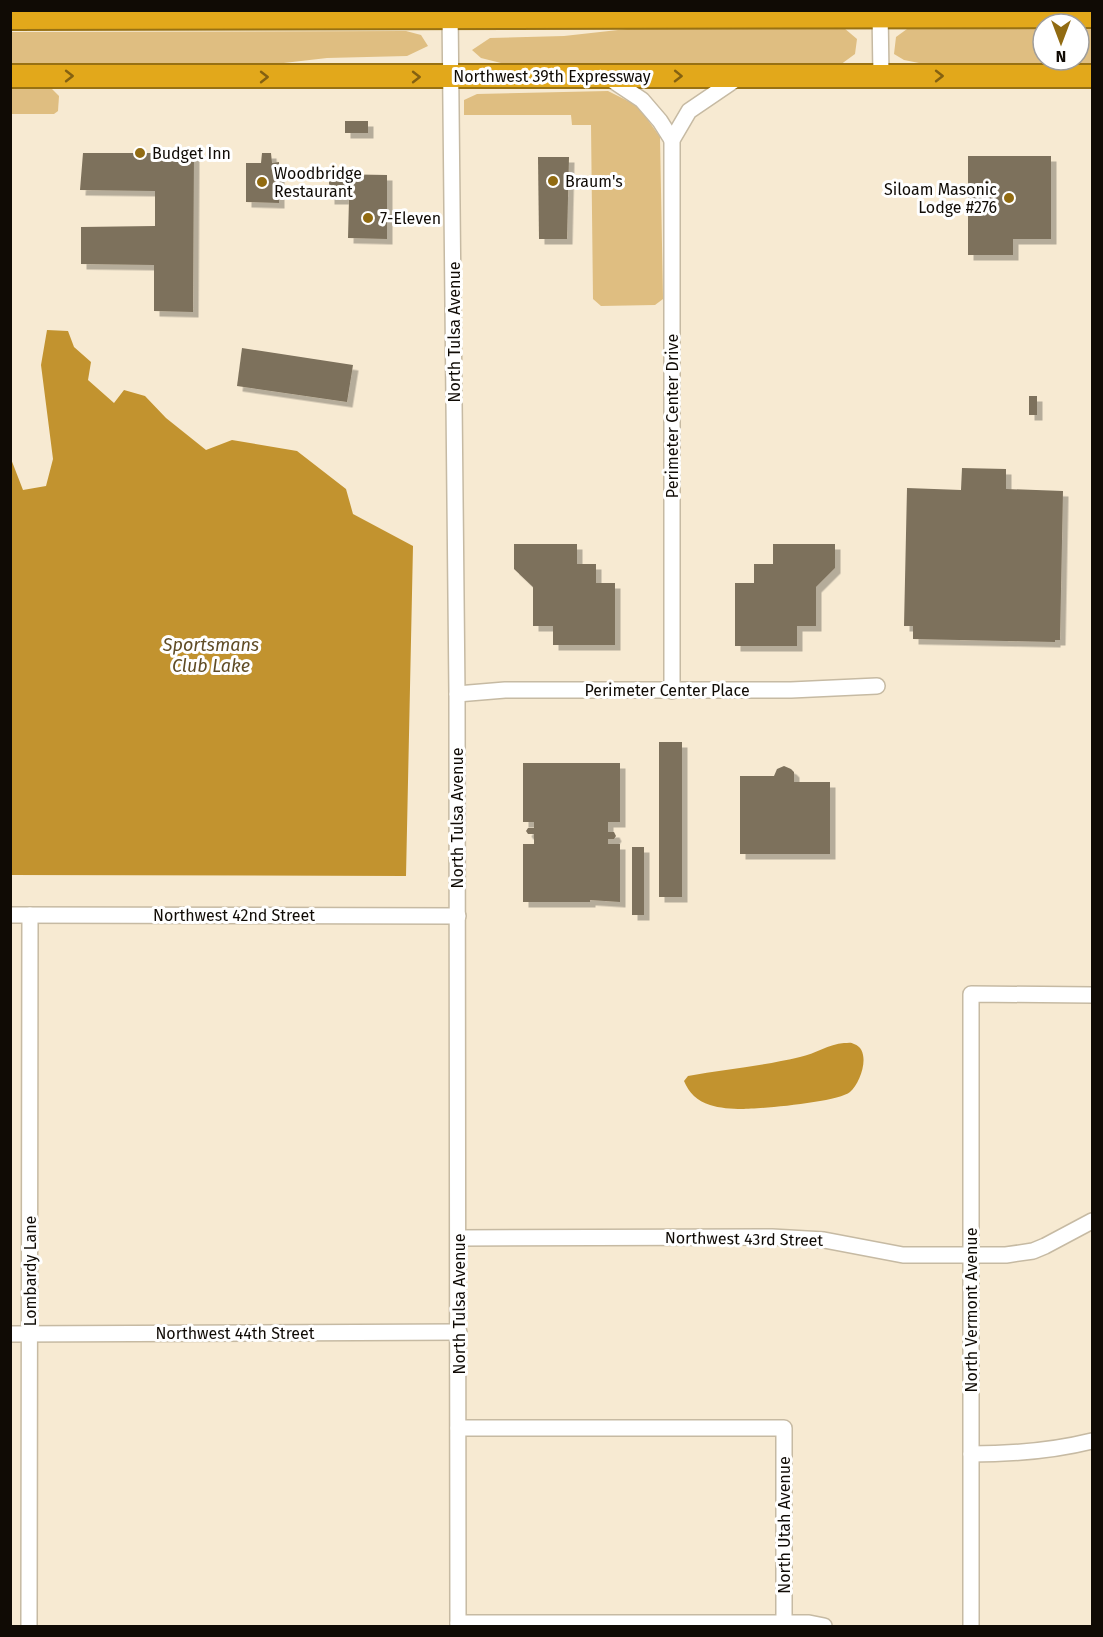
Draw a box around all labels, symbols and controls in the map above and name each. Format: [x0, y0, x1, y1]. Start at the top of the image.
north arrow [1031, 12, 1091, 72]
text: N [1056, 47, 1066, 66]
street label: Northwest 39th Expressway [453, 67, 651, 86]
one-way arrow [64, 70, 73, 82]
one-way arrow [674, 70, 683, 82]
one-way arrow [935, 70, 944, 82]
one-way arrow [259, 71, 268, 83]
one-way arrow [412, 71, 421, 83]
place label: Budget Inn [152, 144, 231, 163]
marker: Budget Inn [133, 146, 147, 160]
place label: Woodbridge Restaurant [274, 164, 362, 201]
place label: Braum's [565, 172, 623, 191]
marker: Braum's [546, 174, 560, 188]
marker: Woodbridge Restaurant [255, 175, 269, 189]
place label: Siloam Masonic Lodge #276 [884, 180, 997, 217]
marker: Siloam Masonic Lodge #276 [1002, 191, 1016, 205]
place label: 7-Eleven [380, 209, 441, 228]
marker: 7-Eleven [361, 211, 375, 225]
street label: North Tulsa Avenue [445, 262, 464, 402]
street label: Perimeter Center Drive [663, 334, 682, 498]
water label: Sportsmans Club Lake [162, 634, 259, 677]
street label: Perimeter Center Place [584, 681, 750, 700]
street label: North Tulsa Avenue [448, 748, 467, 888]
street label: Northwest 42nd Street [153, 906, 315, 925]
street label: Lombardy Lane [21, 1216, 40, 1326]
street label: Northwest 43rd Street [665, 1228, 824, 1250]
street label: North Vermont Avenue [962, 1228, 981, 1392]
street label: North Tulsa Avenue [450, 1234, 469, 1374]
street label: Northwest 44th Street [155, 1324, 315, 1343]
street label: North Utah Avenue [775, 1456, 794, 1594]

